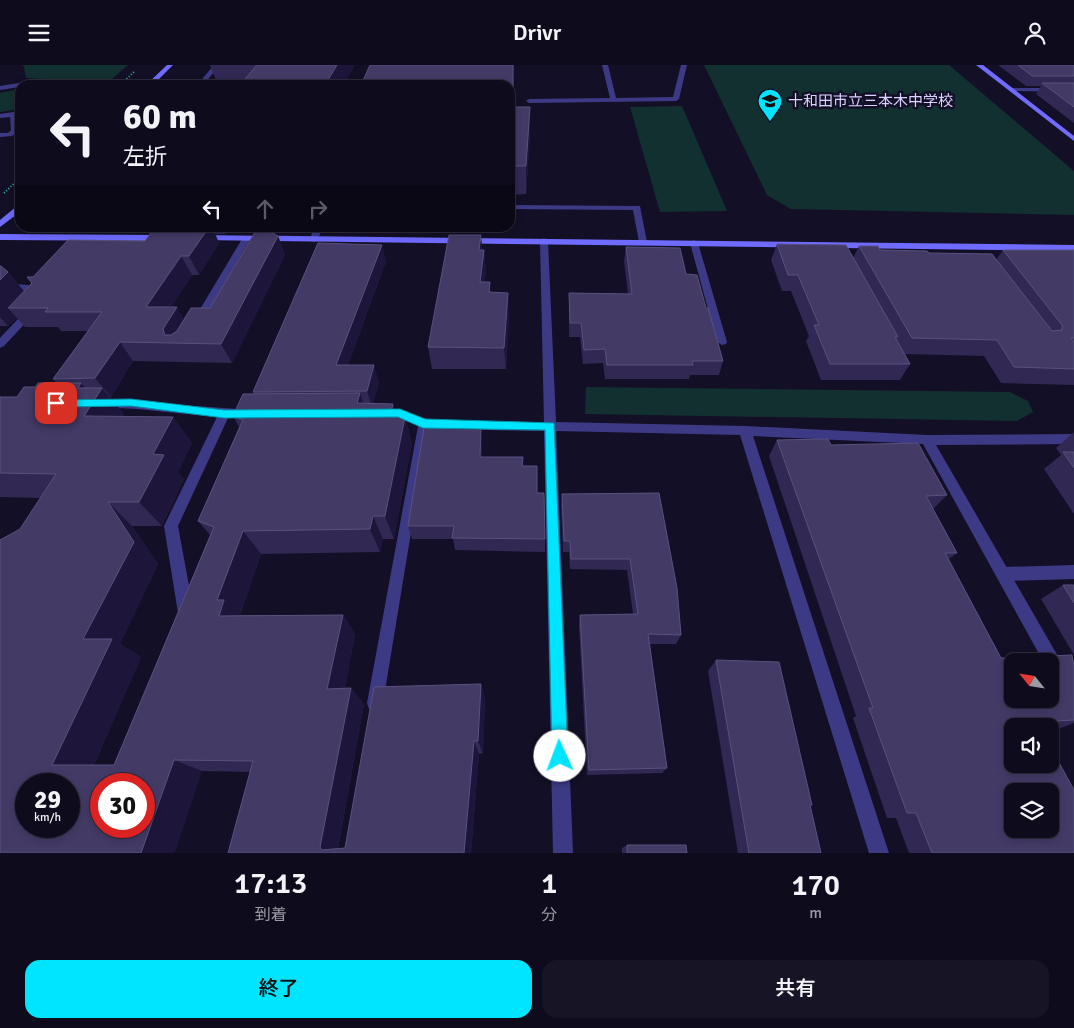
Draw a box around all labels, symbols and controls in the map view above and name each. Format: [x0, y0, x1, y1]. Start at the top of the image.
icon: menu [25, 19, 53, 47]
text: Drivr [513, 19, 561, 46]
icon: person [1021, 19, 1049, 47]
school or university icon: 十和田市立三本木中学校 [757, 88, 783, 122]
place label: 十和田市立三本木中学校 [788, 92, 953, 110]
text: 60 m [123, 95, 197, 138]
icon: left [40, 100, 105, 165]
text: 左折 [123, 143, 167, 170]
icon: left [198, 195, 226, 223]
icon: ahead [251, 195, 279, 223]
icon: right [304, 195, 332, 223]
pin [35, 382, 77, 424]
icon: arrive [42, 389, 70, 417]
north arrow [1004, 653, 1059, 707]
map controls [1004, 653, 1059, 838]
button: sound [1004, 718, 1059, 773]
position arrow [533, 729, 585, 781]
speed limit sign: 30 [90, 773, 155, 838]
button: layers [1004, 783, 1059, 838]
text: 29 [34, 784, 61, 815]
text: km/h [34, 810, 61, 825]
text: 17:13 [234, 865, 307, 902]
text: 1 [541, 865, 557, 902]
text: 170 [791, 867, 840, 904]
text: m [809, 903, 822, 923]
text: 到着 [255, 905, 287, 925]
text: 分 [541, 905, 557, 925]
button: 終了 [25, 960, 532, 1018]
button: 共有 [542, 960, 1049, 1018]

